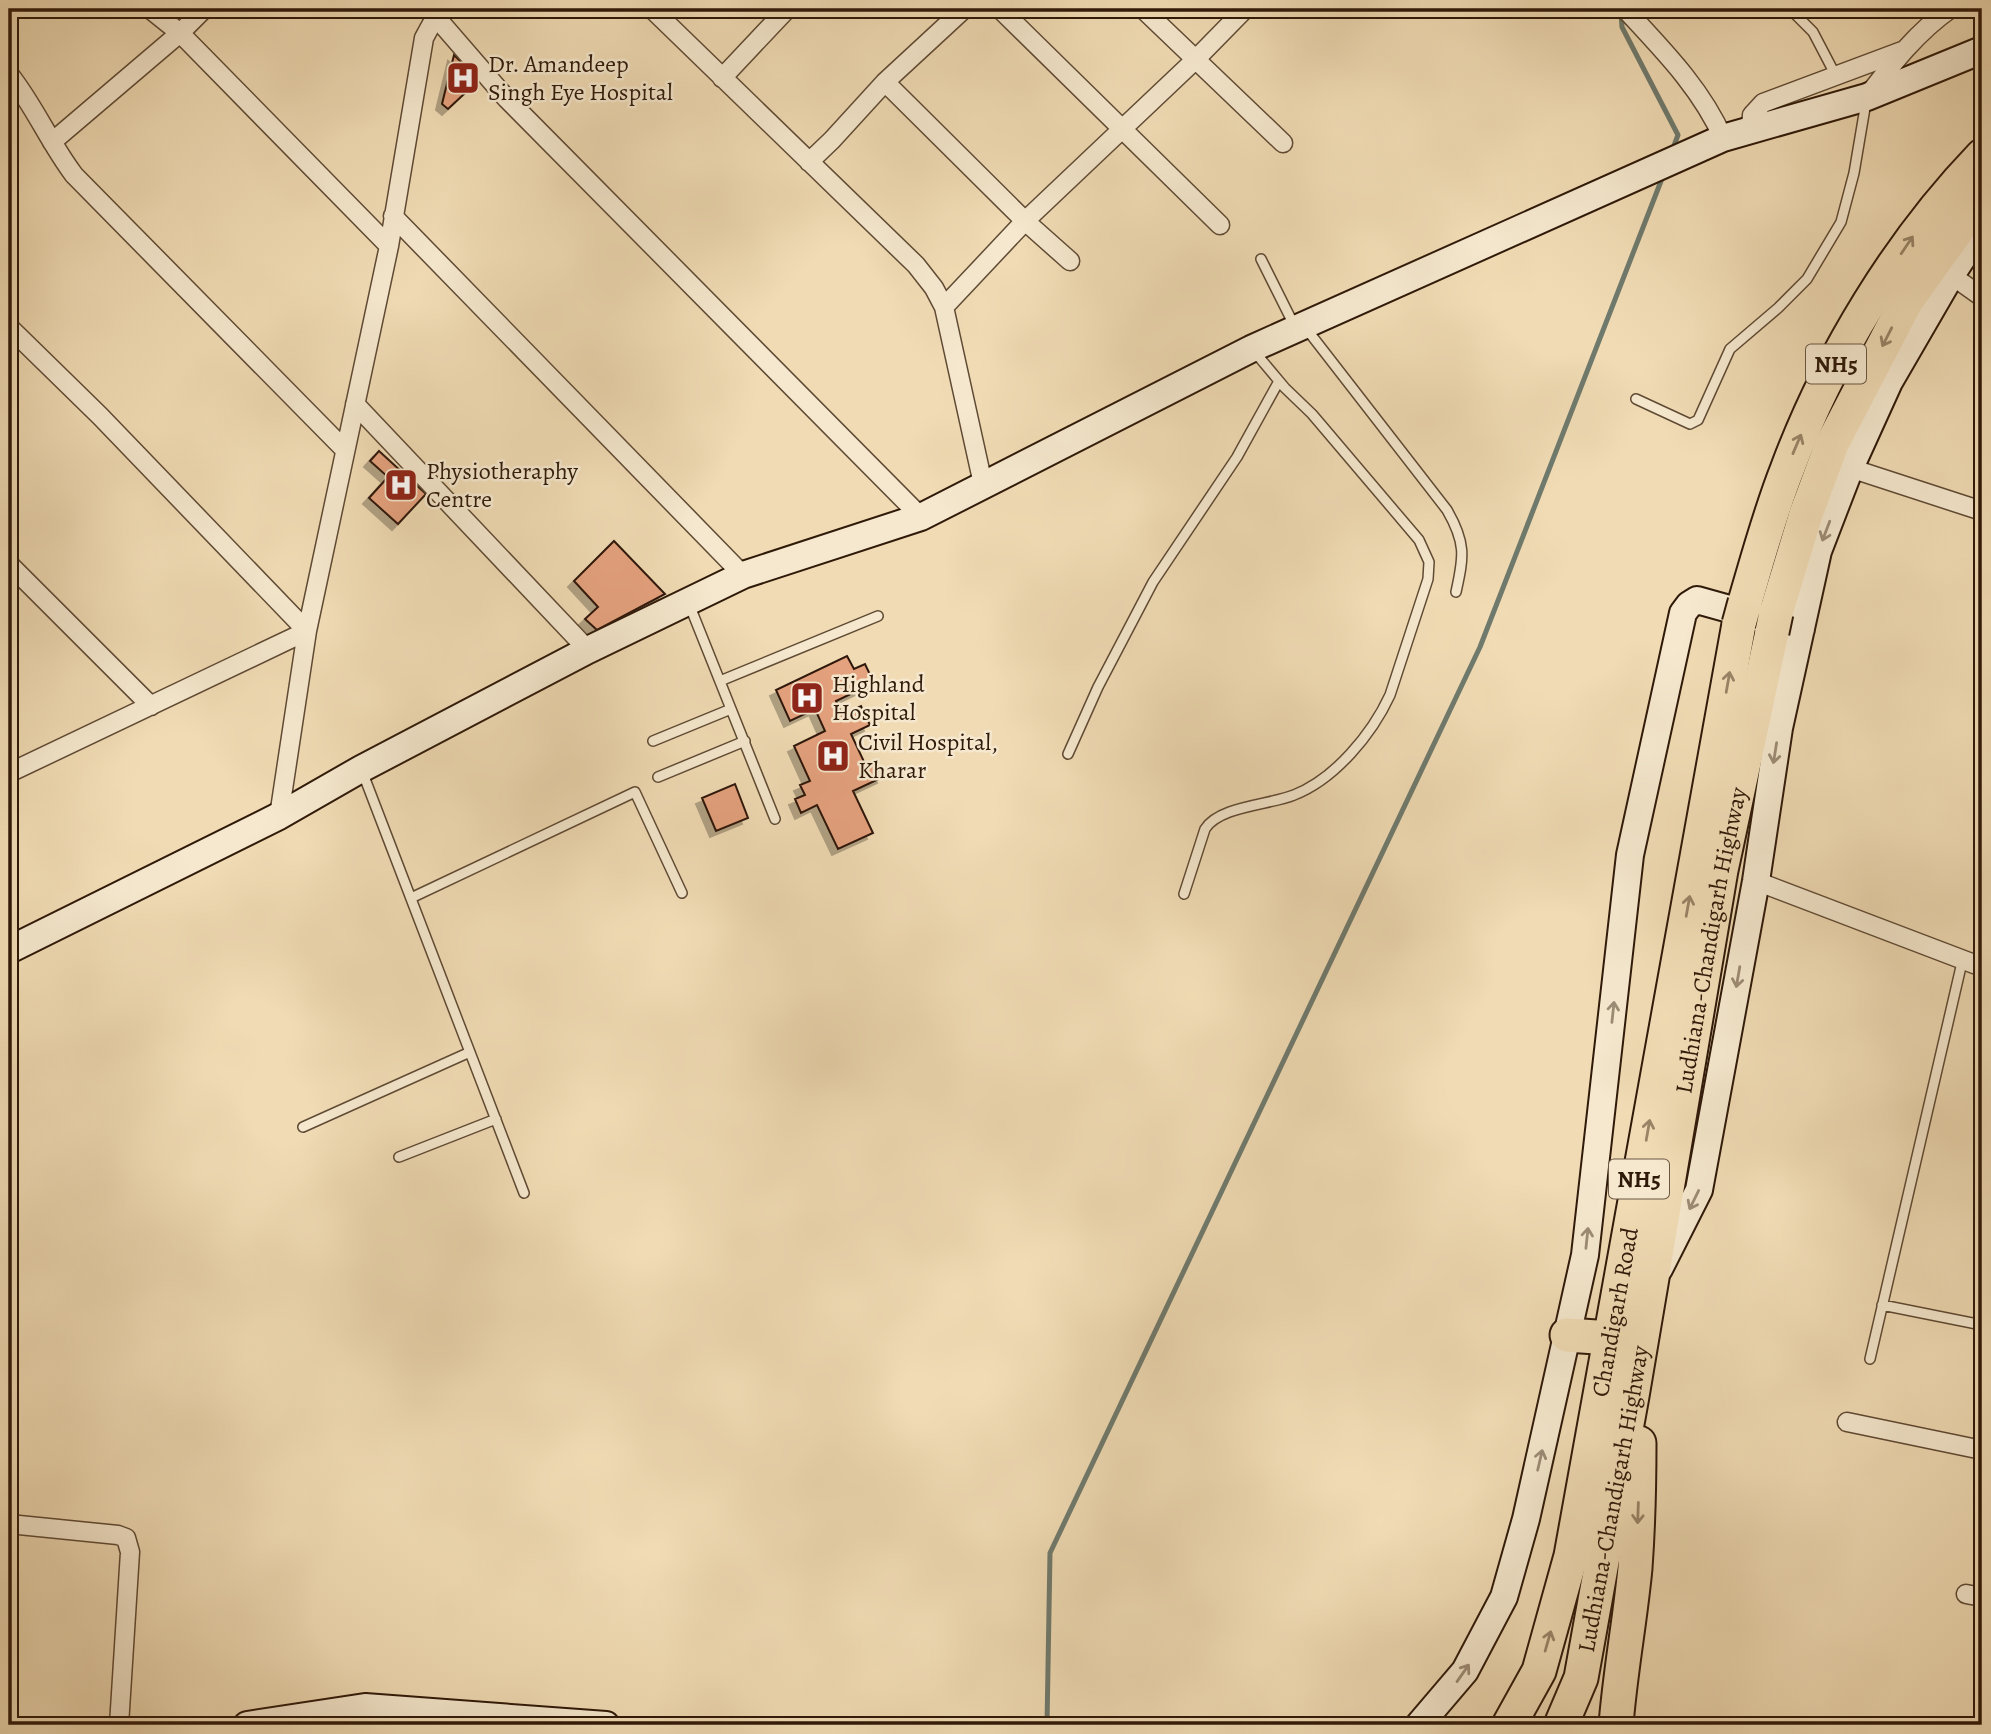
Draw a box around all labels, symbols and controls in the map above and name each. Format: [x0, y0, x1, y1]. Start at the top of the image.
place label: Dr. Amandeep Singh Eye Hospital [488, 48, 673, 108]
hospital icon: Dr. Amandeep Singh Eye Hospital [444, 59, 482, 97]
one-way arrow [1900, 236, 1914, 255]
one-way arrow [1880, 326, 1894, 347]
road number: NH5 [1806, 344, 1866, 384]
one-way arrow [1792, 434, 1805, 455]
place label: Physiotheraphy Centre [426, 455, 578, 515]
hospital icon: Physiotheraphy Centre [382, 466, 420, 504]
one-way arrow [1818, 520, 1831, 542]
place label: Highland Hospital [832, 668, 925, 728]
one-way arrow [1722, 671, 1735, 694]
hospital icon: Highland Hospital [788, 679, 826, 717]
place label: Civil Hospital, Kharar [858, 726, 998, 786]
hospital icon: Civil Hospital, Kharar [814, 737, 852, 775]
one-way arrow [1768, 741, 1781, 764]
street label: Ludhiana-Chandigarh Highway [1667, 784, 1754, 1096]
one-way arrow [1682, 895, 1695, 918]
one-way arrow [1731, 965, 1744, 988]
one-way arrow [1606, 1001, 1619, 1024]
one-way arrow [1642, 1119, 1655, 1142]
road number: NH5 [1609, 1160, 1669, 1198]
one-way arrow [1686, 1189, 1700, 1210]
street label: Chandigarh Road [1584, 1225, 1646, 1399]
one-way arrow [1581, 1227, 1594, 1250]
street label: Ludhiana-Chandigarh Highway [1570, 1343, 1656, 1655]
one-way arrow [1534, 1450, 1547, 1472]
one-way arrow [1632, 1501, 1645, 1524]
one-way arrow [1542, 1631, 1555, 1653]
one-way arrow [1456, 1664, 1470, 1683]

